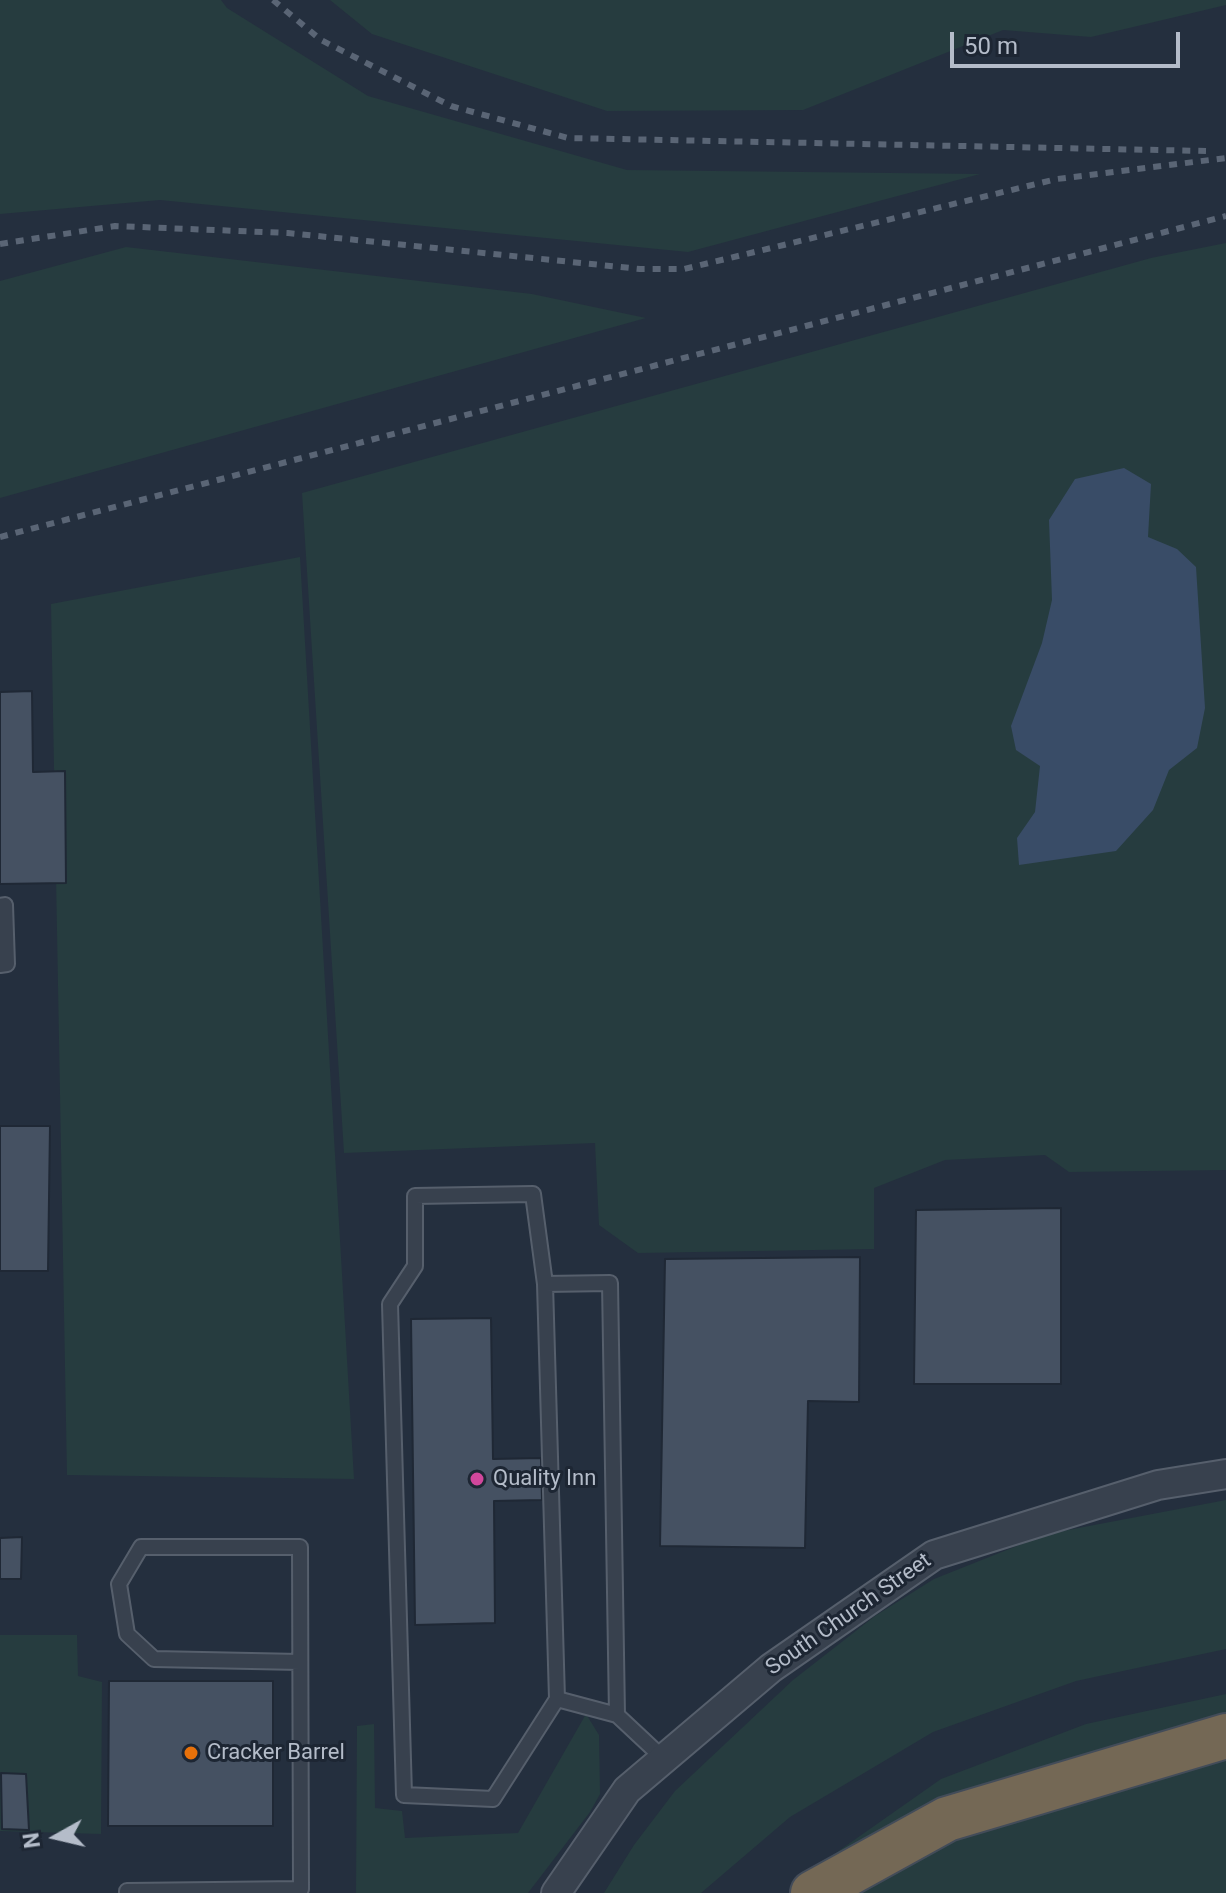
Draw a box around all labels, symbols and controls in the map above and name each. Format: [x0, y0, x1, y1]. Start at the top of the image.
scale bar [954, 16, 1184, 66]
text: 50 m [964, 32, 1018, 60]
place label: Quality Inn [493, 1466, 596, 1492]
marker: Quality Inn [468, 1470, 486, 1488]
street label: South Church Street [761, 1548, 937, 1682]
place label: Cracker Barrel [207, 1740, 345, 1766]
marker: Cracker Barrel [182, 1744, 200, 1762]
north arrow [16, 1797, 96, 1877]
text: N [18, 1831, 45, 1850]

